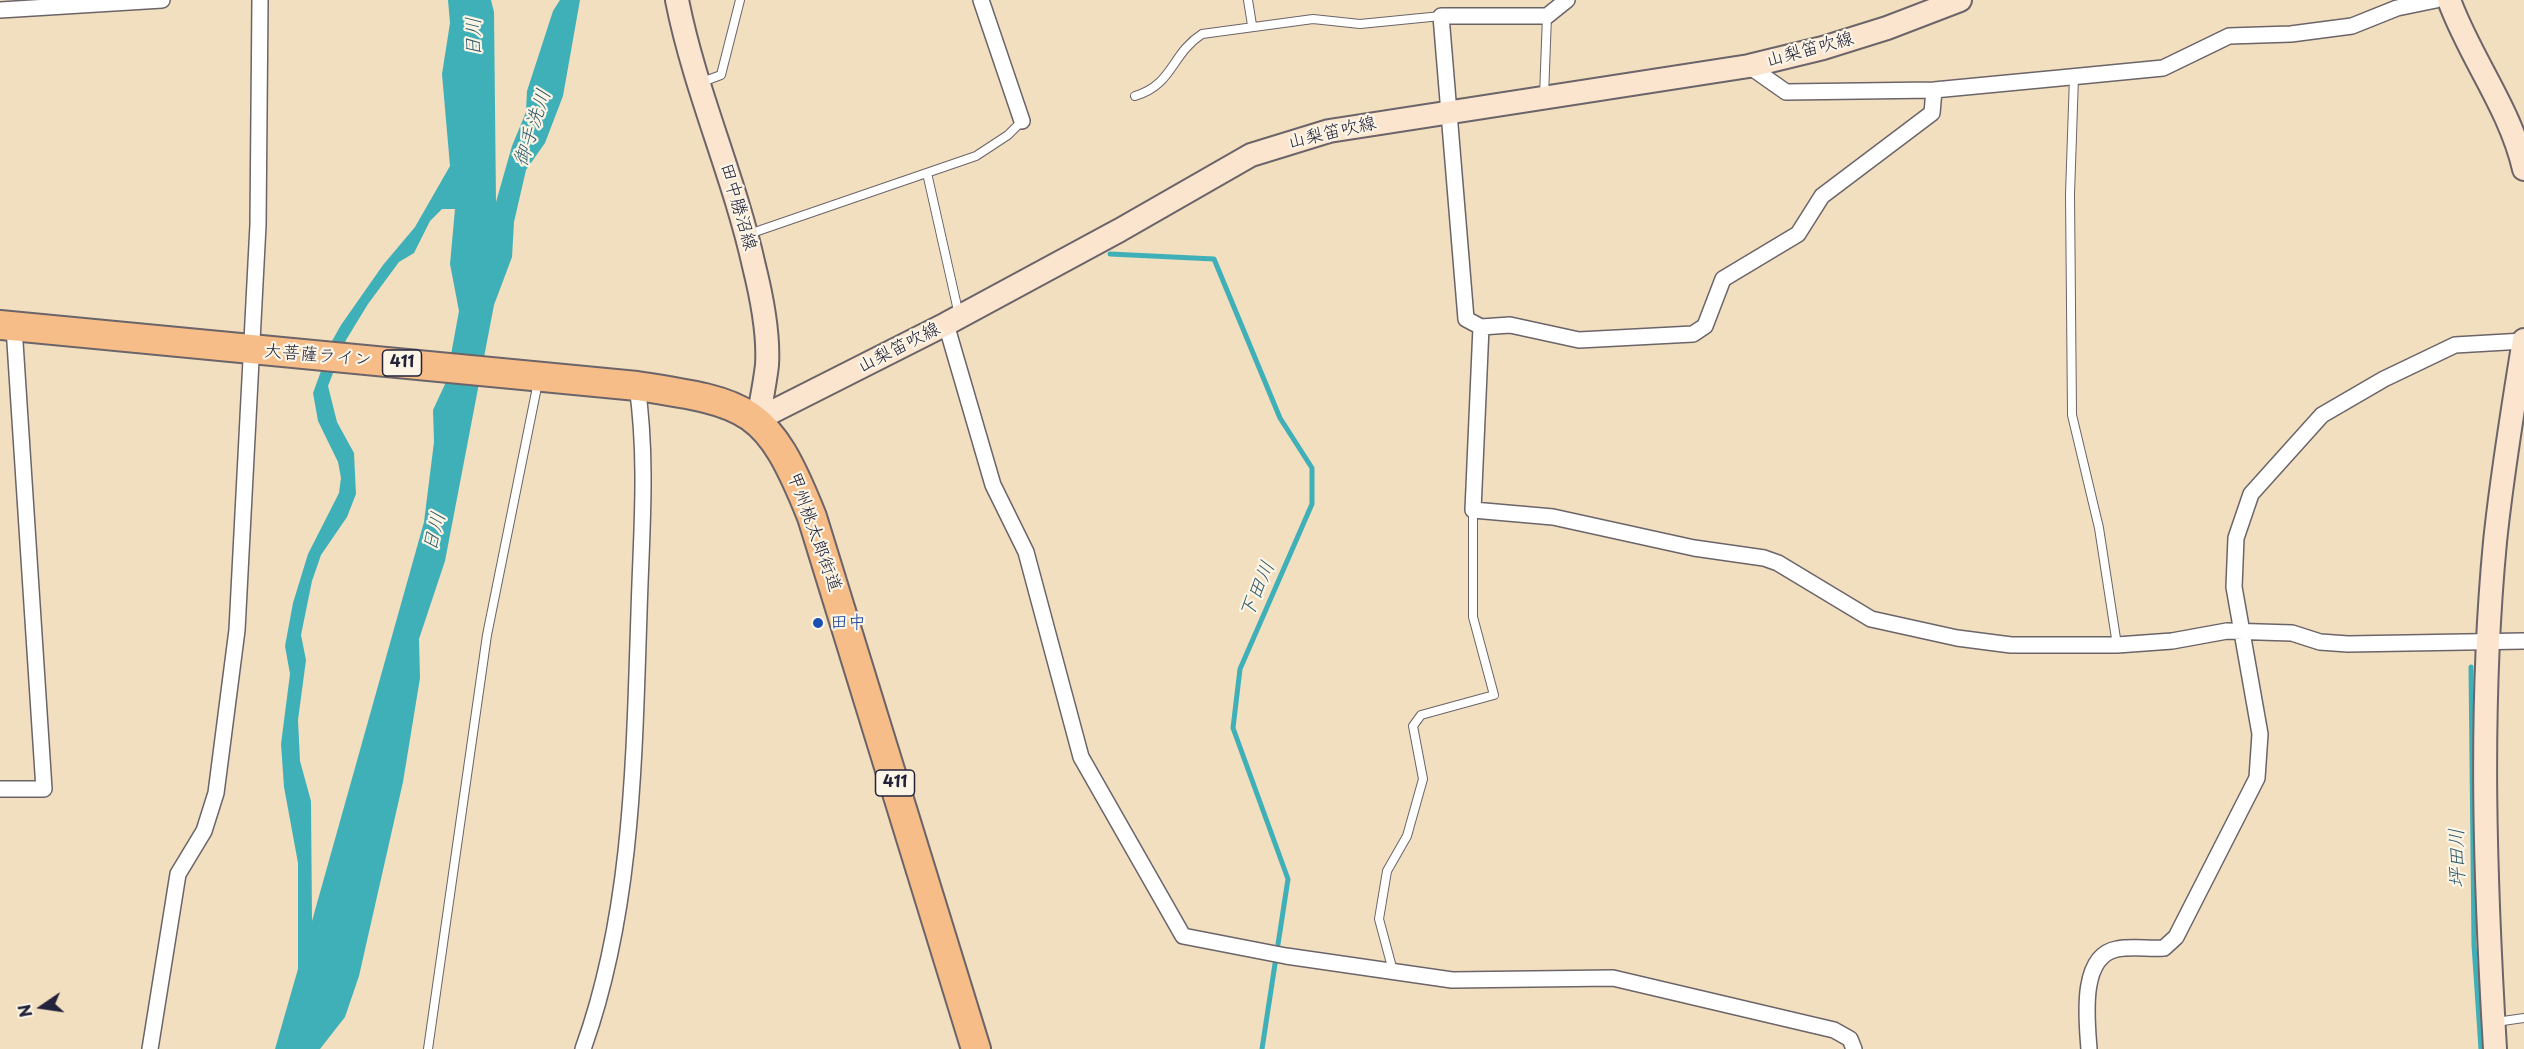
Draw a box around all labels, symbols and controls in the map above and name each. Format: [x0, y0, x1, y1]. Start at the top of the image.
water label: 日川 [462, 17, 486, 57]
street label: 山梨笛吹線 [1764, 28, 1856, 72]
water label: 御手洗川 [509, 86, 557, 170]
street label: 山梨笛吹線 [1286, 112, 1378, 154]
street label: 田中勝沼線 [715, 161, 761, 253]
street label: 山梨笛吹線 [854, 318, 944, 378]
street label: 大菩薩ライン [263, 341, 373, 371]
road number: 411 [382, 350, 422, 376]
street label: 甲州桃太郎街道 [782, 469, 846, 595]
water label: 日川 [418, 510, 452, 554]
water label: 下田川 [1235, 558, 1281, 622]
place label: 田中 [830, 612, 866, 634]
marker: 田中 [811, 616, 825, 630]
road number: 411 [876, 770, 914, 796]
water label: 坪田川 [2445, 828, 2471, 888]
north arrow [12, 977, 72, 1037]
text: N [11, 1002, 38, 1020]

